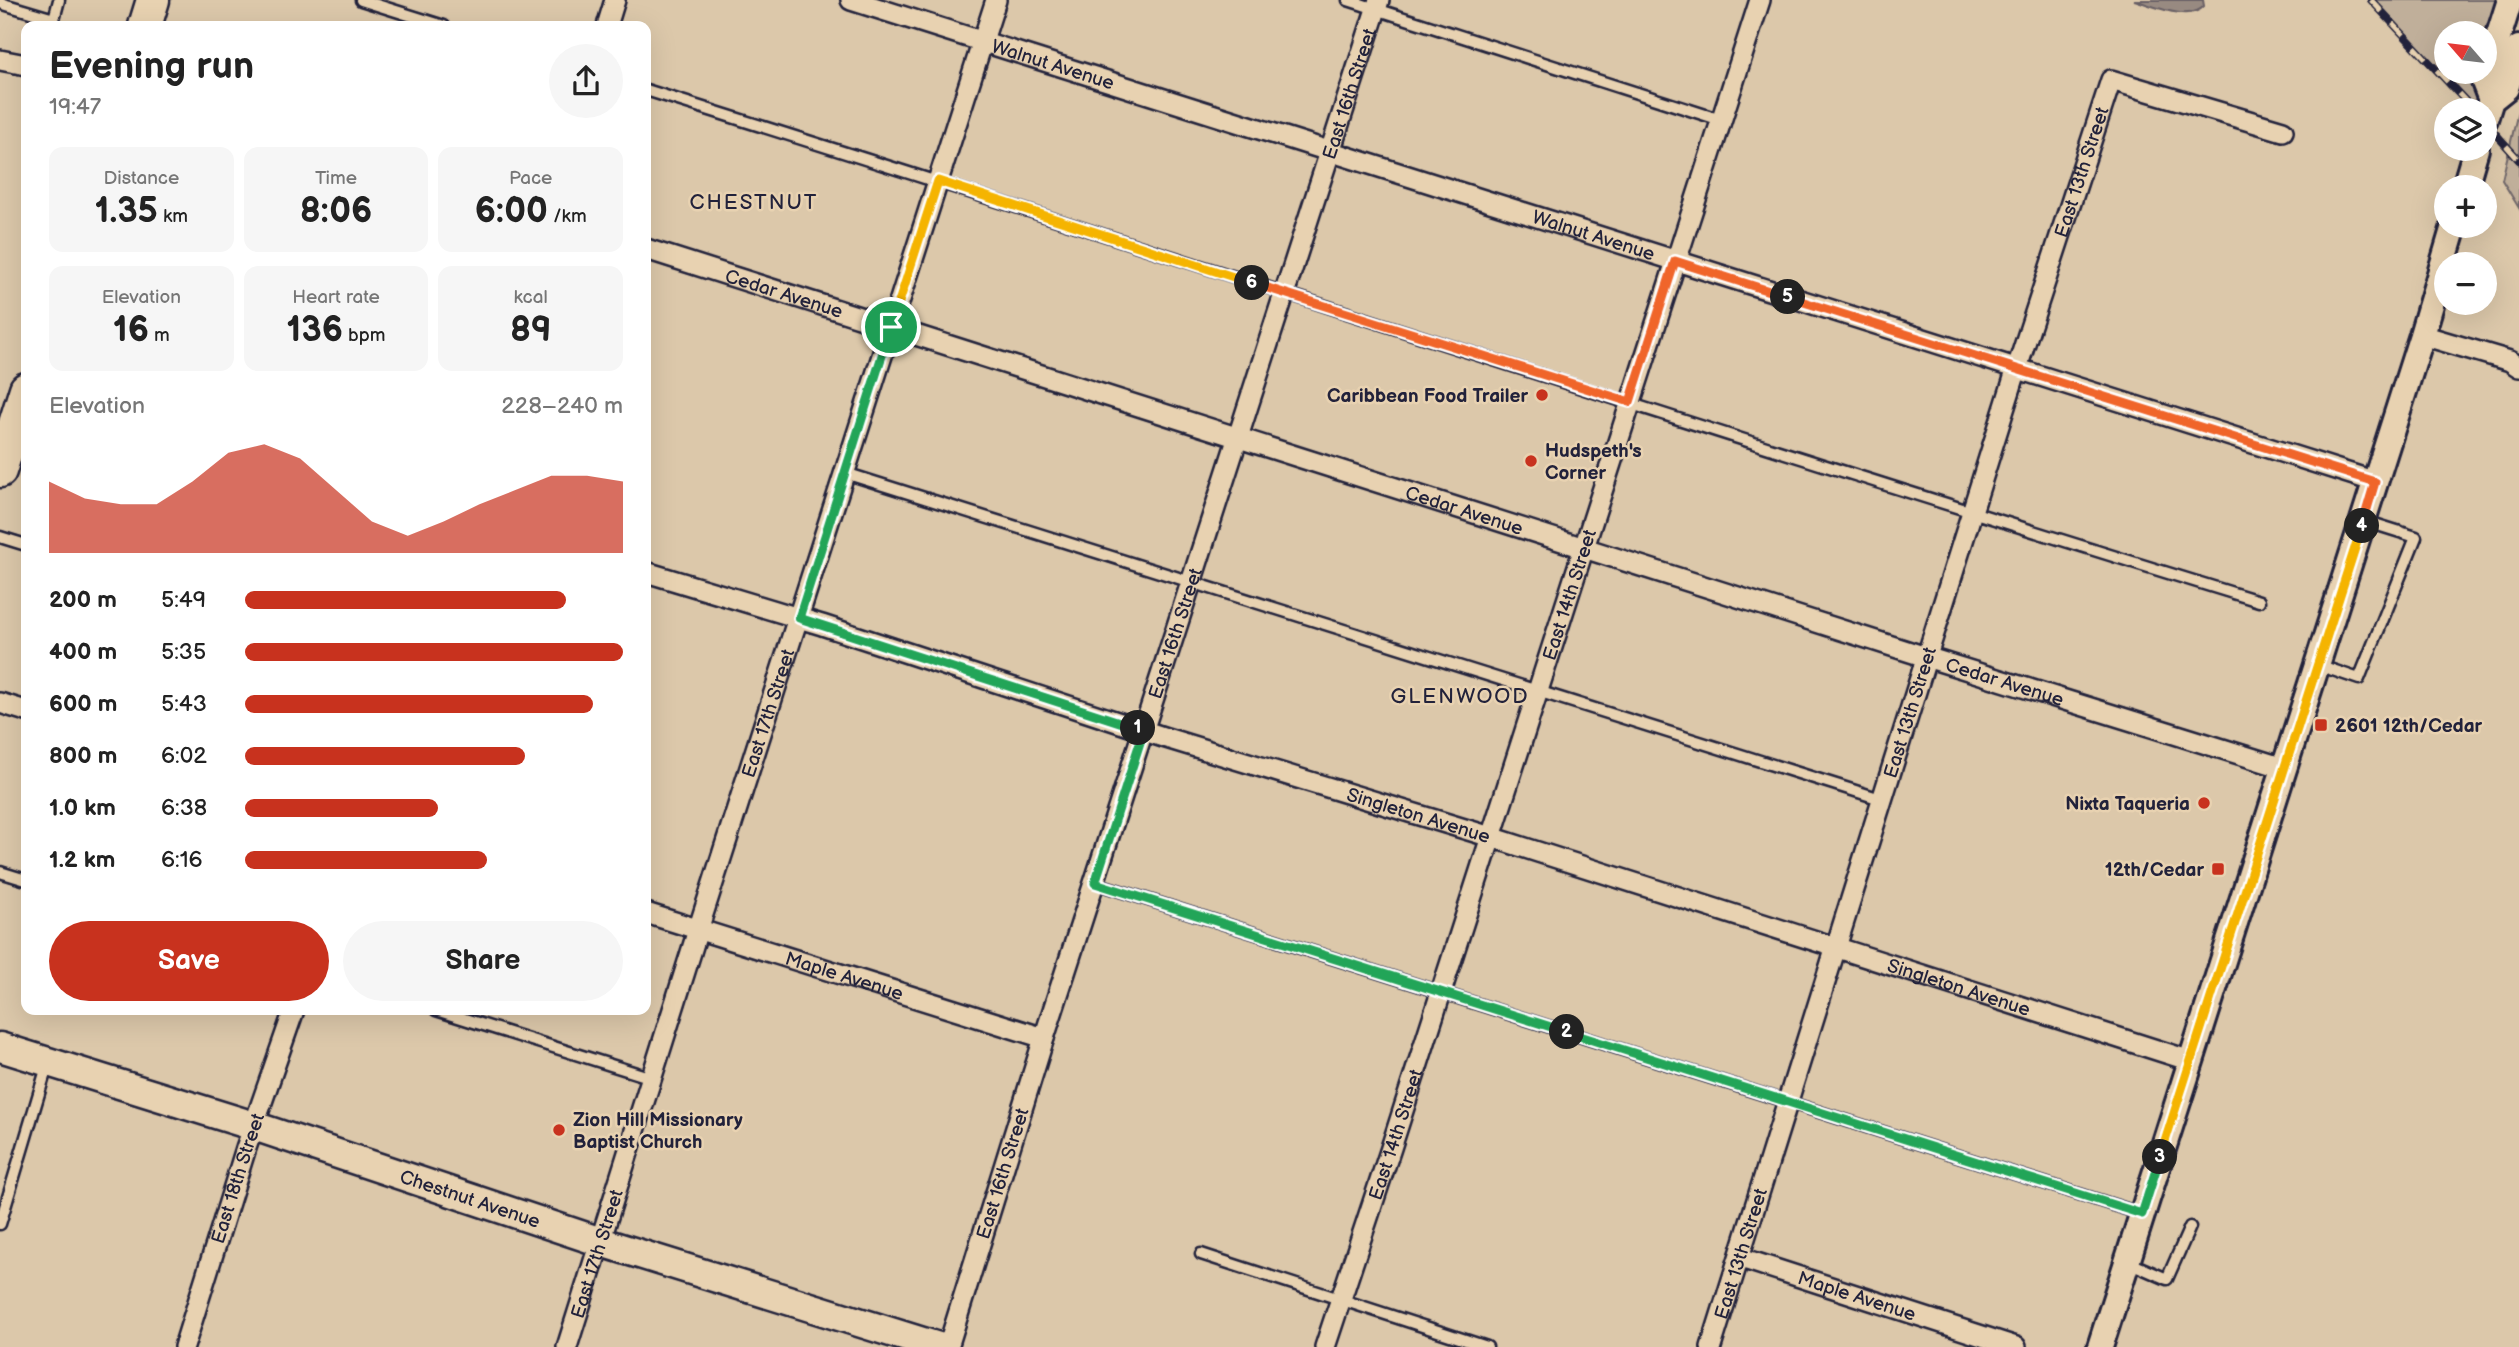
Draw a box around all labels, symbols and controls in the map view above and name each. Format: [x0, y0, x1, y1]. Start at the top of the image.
north arrow [2434, 21, 2497, 84]
map controls [2434, 21, 2497, 315]
street label: East 16th Street [1318, 26, 1382, 162]
street label: Walnut Avenue [989, 35, 1117, 95]
text: Evening run [49, 44, 254, 89]
button: share [549, 44, 623, 118]
text: 19:47 [49, 93, 101, 121]
button: layers [2434, 98, 2497, 161]
street label: East 13th Street [2050, 104, 2115, 241]
text: Distance [103, 167, 179, 190]
text: Time [315, 167, 357, 190]
text: Pace [509, 167, 552, 190]
button: + [2434, 175, 2497, 238]
text: 1.35 [95, 190, 158, 233]
text: 8:06 [300, 190, 372, 233]
text: 6:00 [475, 190, 548, 233]
district label: CHESTNUT [690, 190, 818, 215]
text: km [158, 205, 188, 228]
text: /km [548, 205, 587, 228]
street label: Walnut Avenue [1529, 206, 1657, 266]
button: − [2434, 252, 2497, 315]
street label: Cedar Avenue [722, 265, 845, 324]
pin: 6 [1234, 266, 1270, 300]
text: 6 [1246, 271, 1257, 294]
pin: 5 [1770, 280, 1806, 314]
text: 5 [1782, 285, 1793, 308]
text: Elevation [102, 286, 181, 309]
text: Heart rate [292, 286, 380, 309]
text: kcal [514, 286, 548, 309]
pin [861, 297, 921, 357]
icon: arrive [872, 308, 910, 346]
text: 16 [113, 309, 149, 352]
text: 136 [287, 309, 343, 352]
text: 89 [510, 309, 551, 352]
text: m [149, 324, 170, 347]
text: bpm [343, 324, 385, 347]
place label: Caribbean Food Trailer [1327, 385, 1528, 408]
marker: Caribbean Food Trailer [1534, 387, 1550, 403]
text: Elevation [49, 392, 145, 420]
text: 228–240 m [501, 392, 623, 420]
place label: Hudspeth's Corner [1545, 440, 1642, 485]
marker: Hudspeth's Corner [1523, 453, 1539, 469]
street label: Cedar Avenue [1402, 482, 1526, 541]
pin: 4 [2344, 508, 2380, 544]
text: 4 [2356, 514, 2367, 537]
street label: East 14th Street [1539, 527, 1602, 663]
street label: East 16th Street [1144, 565, 1208, 702]
text: 200 m [49, 586, 117, 614]
text: 5:49 [161, 586, 206, 614]
text: 400 m [49, 638, 117, 666]
text: 5:35 [161, 638, 206, 666]
street label: East 13th Street [1880, 644, 1942, 781]
street label: East 17th Street [738, 646, 800, 781]
street label: Cedar Avenue [1943, 654, 2066, 712]
district label: GLENWOOD [1390, 684, 1530, 709]
text: 600 m [49, 690, 117, 718]
text: 5:43 [161, 690, 207, 718]
pin: 1 [1120, 710, 1156, 746]
place label: 2601 12th/Cedar [2335, 715, 2483, 738]
text: 1 [1134, 716, 1142, 739]
marker: 2601 12th/Cedar [2313, 717, 2329, 733]
text: 800 m [49, 742, 117, 770]
text: 6:02 [161, 742, 207, 770]
street label: Singleton Avenue [1344, 784, 1493, 849]
place label: Nixta Taqueria [2065, 793, 2190, 816]
text: 1.0 km [49, 794, 116, 822]
text: 6:38 [161, 794, 207, 822]
marker: Nixta Taqueria [2196, 795, 2212, 811]
text: 1.2 km [49, 846, 115, 874]
text: 6:16 [161, 846, 203, 874]
place label: 12th/Cedar [2105, 859, 2204, 882]
marker: 12th/Cedar [2210, 861, 2226, 877]
button: Save [49, 921, 329, 1001]
button: Share [343, 921, 623, 1001]
street label: Maple Avenue [782, 947, 906, 1006]
street label: Singleton Avenue [1884, 955, 2033, 1022]
pin: 2 [1550, 1014, 1584, 1050]
text: 2 [1561, 1020, 1572, 1043]
street label: East 14th Street [1365, 1066, 1429, 1203]
street label: East 16th Street [972, 1105, 1035, 1242]
place label: Zion Hill Missionary Baptist Church [573, 1109, 743, 1154]
street label: East 18th Street [207, 1110, 270, 1247]
marker: Zion Hill Missionary Baptist Church [551, 1122, 567, 1138]
pin: 3 [2142, 1140, 2178, 1174]
text: 3 [2154, 1145, 2165, 1168]
street label: Chestnut Avenue [397, 1166, 543, 1234]
street label: East 13th Street [1710, 1185, 1773, 1322]
street label: East 17th Street [567, 1187, 629, 1321]
street label: Maple Avenue [1795, 1267, 1918, 1327]

